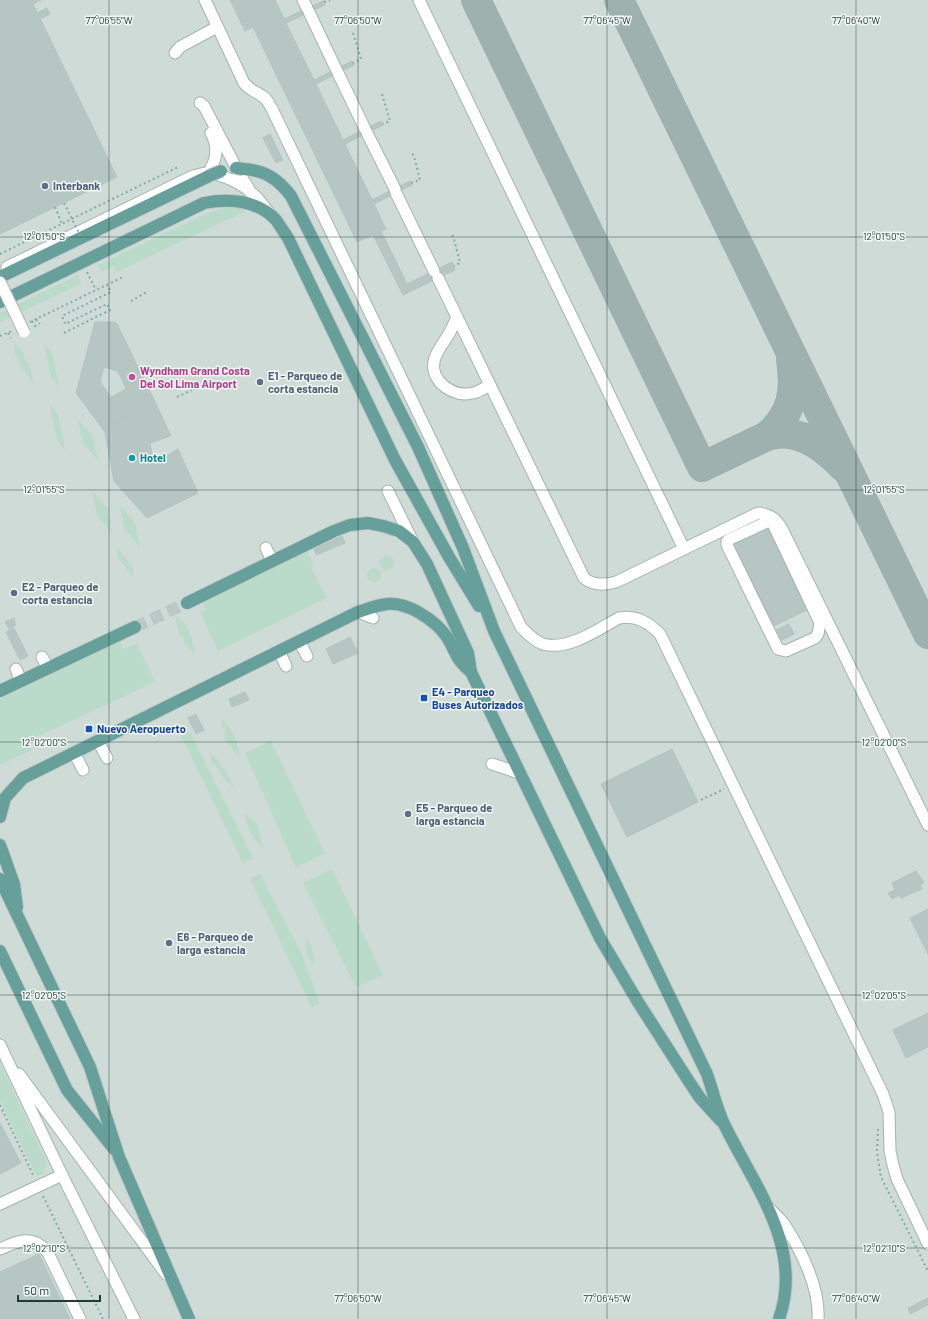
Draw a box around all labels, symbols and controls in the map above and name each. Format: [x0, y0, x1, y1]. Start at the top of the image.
text: 77°06'55"W [85, 14, 133, 26]
text: 77°06'50"W [334, 14, 382, 26]
text: 77°06'45"W [583, 14, 631, 26]
text: 77°06'40"W [832, 14, 880, 26]
place label: Interbank [53, 179, 100, 192]
marker: Interbank [40, 181, 50, 191]
text: 12°01'50"S [23, 230, 65, 242]
text: 12°01'50"S [863, 230, 905, 242]
place label: Wyndham Grand Costa Del Sol Lima Airport [140, 364, 250, 390]
place label: E1 - Parqueo de corta estancia [268, 369, 342, 395]
marker: Wyndham Grand Costa Del Sol Lima Airport [127, 372, 137, 382]
marker: E1 - Parqueo de corta estancia [255, 377, 265, 387]
place label: Hotel [140, 451, 166, 464]
marker: Hotel [127, 453, 137, 463]
text: 12°01'55"S [23, 483, 65, 495]
text: 12°01'55"S [863, 483, 905, 495]
place label: E2 - Parqueo de corta estancia [22, 580, 99, 606]
marker: E2 - Parqueo de corta estancia [9, 588, 19, 598]
place label: E4 - Parqueo Buses Autorizados [432, 685, 524, 711]
marker: E4 - Parqueo Buses Autorizados [419, 693, 429, 703]
place label: Nuevo Aeropuerto [97, 722, 186, 735]
marker: Nuevo Aeropuerto [84, 724, 94, 734]
text: 12°02'00"S [22, 736, 67, 748]
text: 12°02'00"S [862, 736, 907, 748]
place label: E5 - Parqueo de larga estancia [416, 801, 492, 827]
marker: E5 - Parqueo de larga estancia [403, 809, 413, 819]
place label: E6 - Parqueo de larga estancia [177, 930, 253, 956]
marker: E6 - Parqueo de larga estancia [164, 938, 174, 948]
text: 12°02'05"S [22, 989, 66, 1001]
text: 12°02'05"S [862, 989, 906, 1001]
text: 12°02'10"S [23, 1242, 65, 1254]
text: 12°02'10"S [863, 1242, 905, 1254]
scale bar [18, 1277, 100, 1303]
text: 50 m [24, 1283, 49, 1297]
text: 77°06'50"W [334, 1292, 382, 1304]
text: 77°06'45"W [583, 1292, 631, 1304]
text: 77°06'40"W [832, 1292, 880, 1304]

